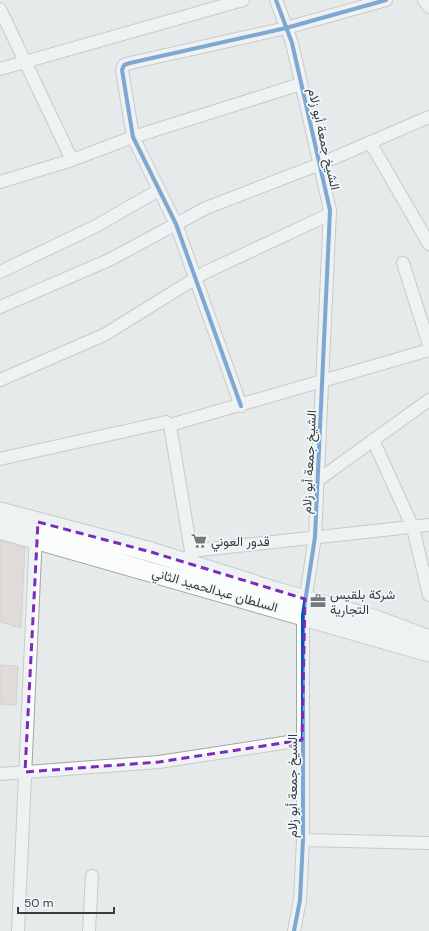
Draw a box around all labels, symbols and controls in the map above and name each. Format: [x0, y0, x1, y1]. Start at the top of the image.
street label: الشيخ جمعة أبو زلام [303, 86, 344, 192]
street label: الشيخ جمعة أبو زلام [298, 410, 321, 514]
supermarket icon: قدور العوني [190, 532, 208, 550]
place label: قدور العوني [211, 533, 270, 552]
street label: السلطان عبدالحميد الثاني [150, 564, 280, 618]
place label: شركة بلقيس التجارية [330, 586, 395, 618]
office icon: شركة بلقيس التجارية [309, 592, 327, 610]
street label: الشيخ جمعة أبو زلام [284, 734, 302, 838]
scale bar [18, 889, 114, 915]
text: 50 m [24, 895, 53, 911]

